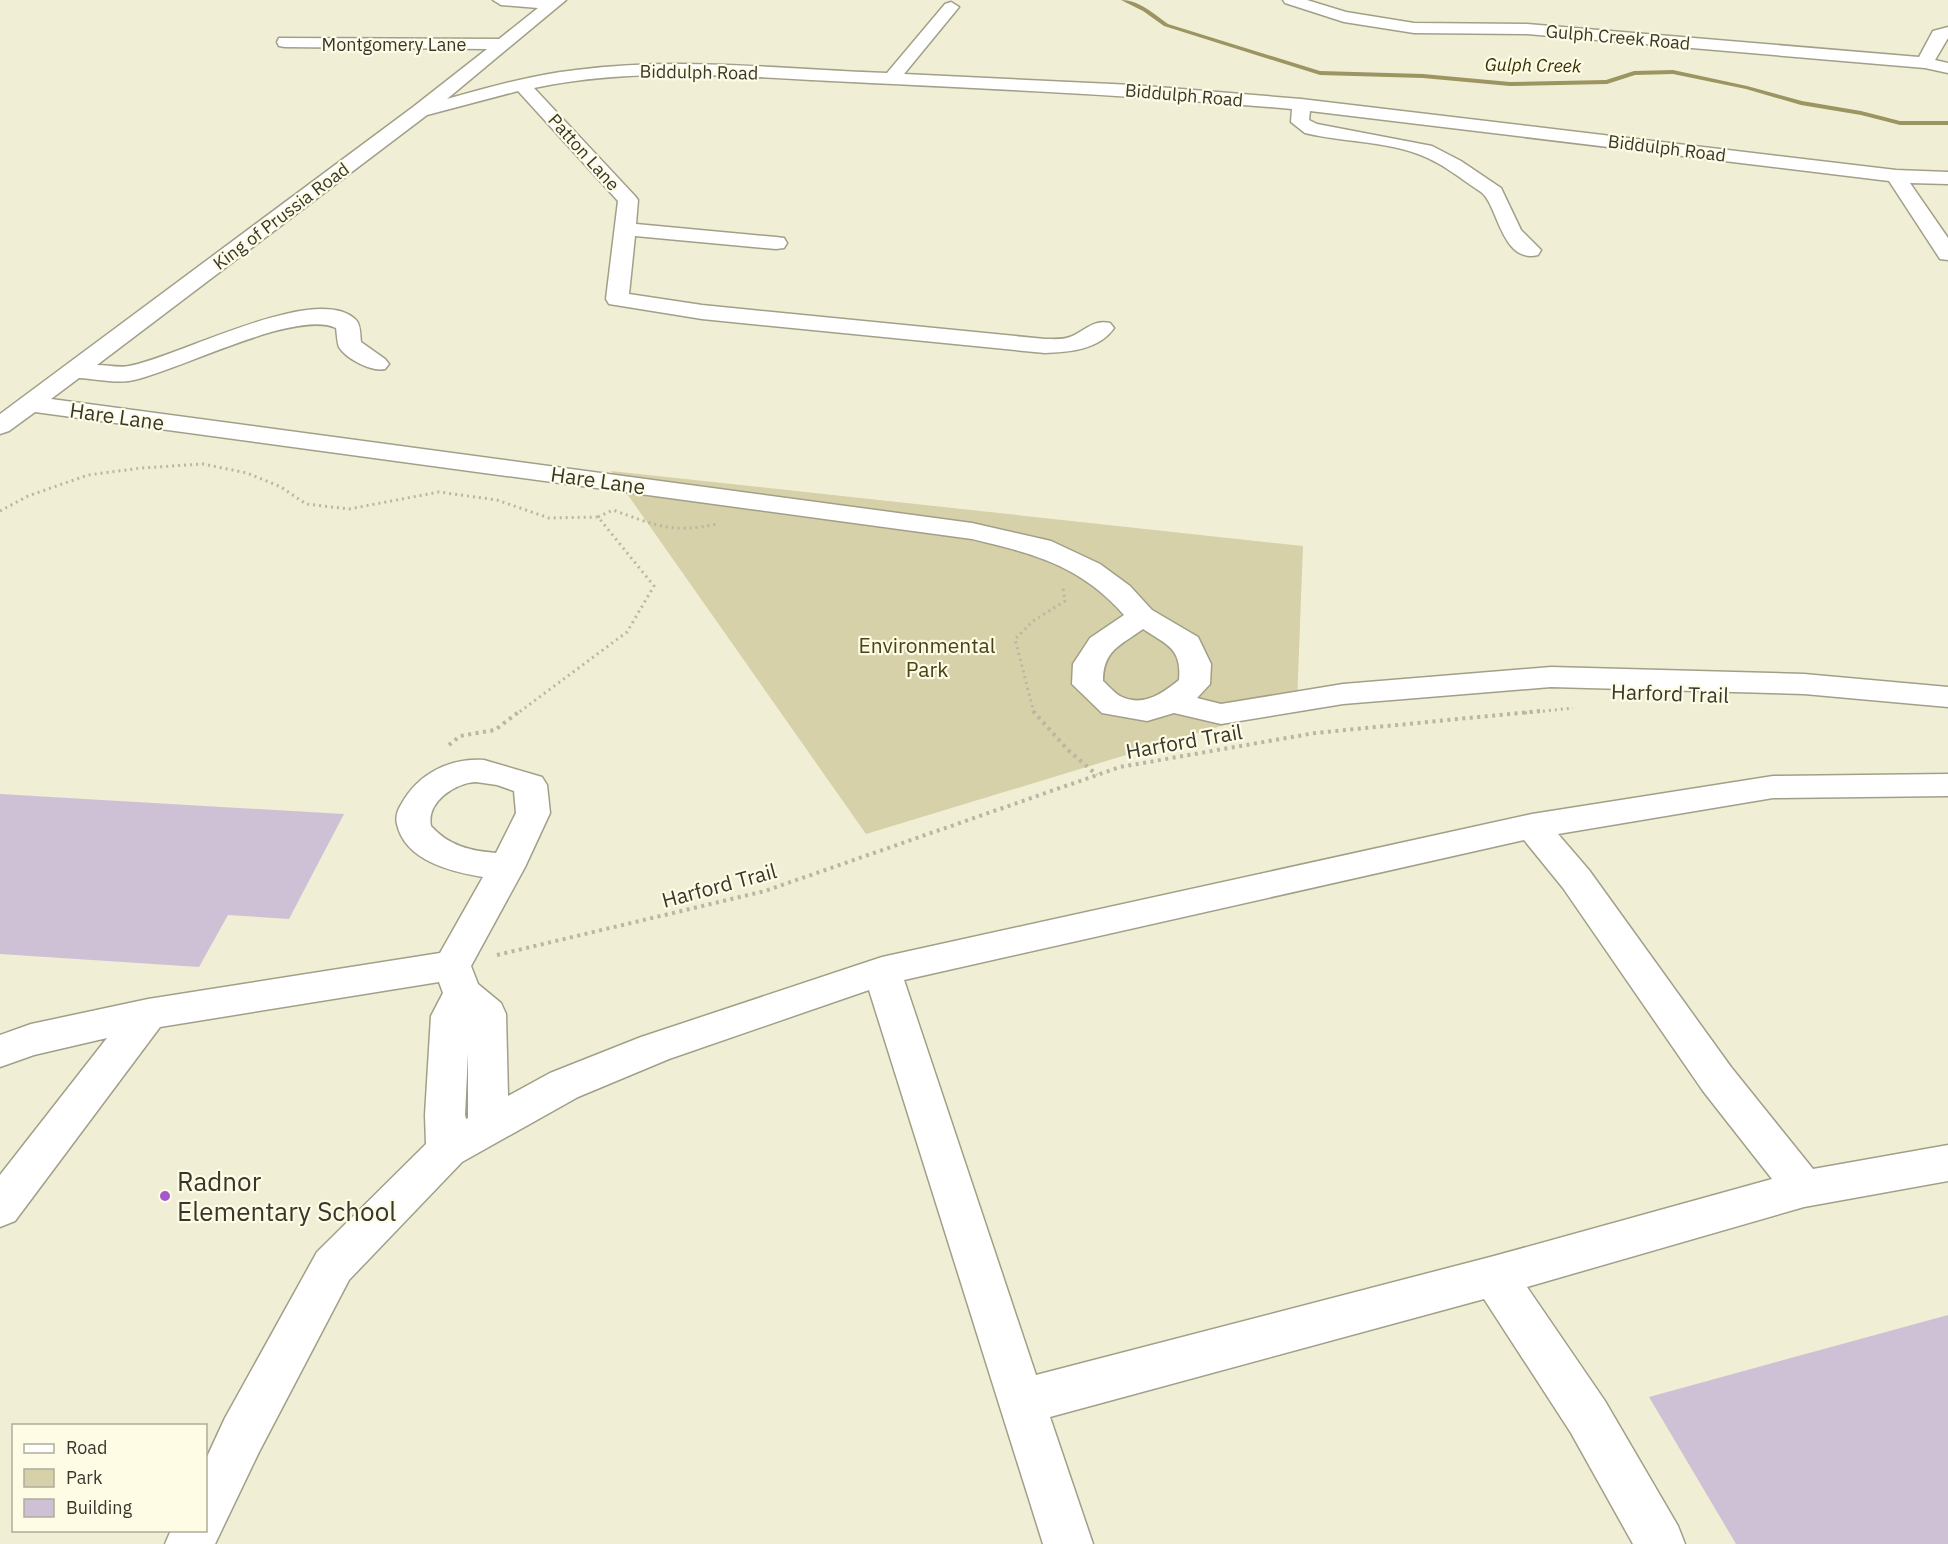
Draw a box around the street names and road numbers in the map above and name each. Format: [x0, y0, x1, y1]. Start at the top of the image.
street label: Gulph Creek Road [1545, 19, 1691, 55]
street label: Montgomery Lane [322, 33, 467, 56]
street label: Biddulph Road [640, 59, 758, 85]
street label: Biddulph Road [1124, 78, 1244, 112]
street label: Patton Lane [543, 109, 625, 195]
street label: Biddulph Road [1607, 129, 1727, 167]
street label: King of Prussia Road [208, 157, 354, 275]
street label: Hare Lane [68, 396, 166, 436]
street label: Hare Lane [549, 460, 647, 500]
street label: Harford Trail [1611, 677, 1730, 709]
street label: Harford Trail [1124, 717, 1245, 765]
street label: Harford Trail [658, 856, 780, 914]

